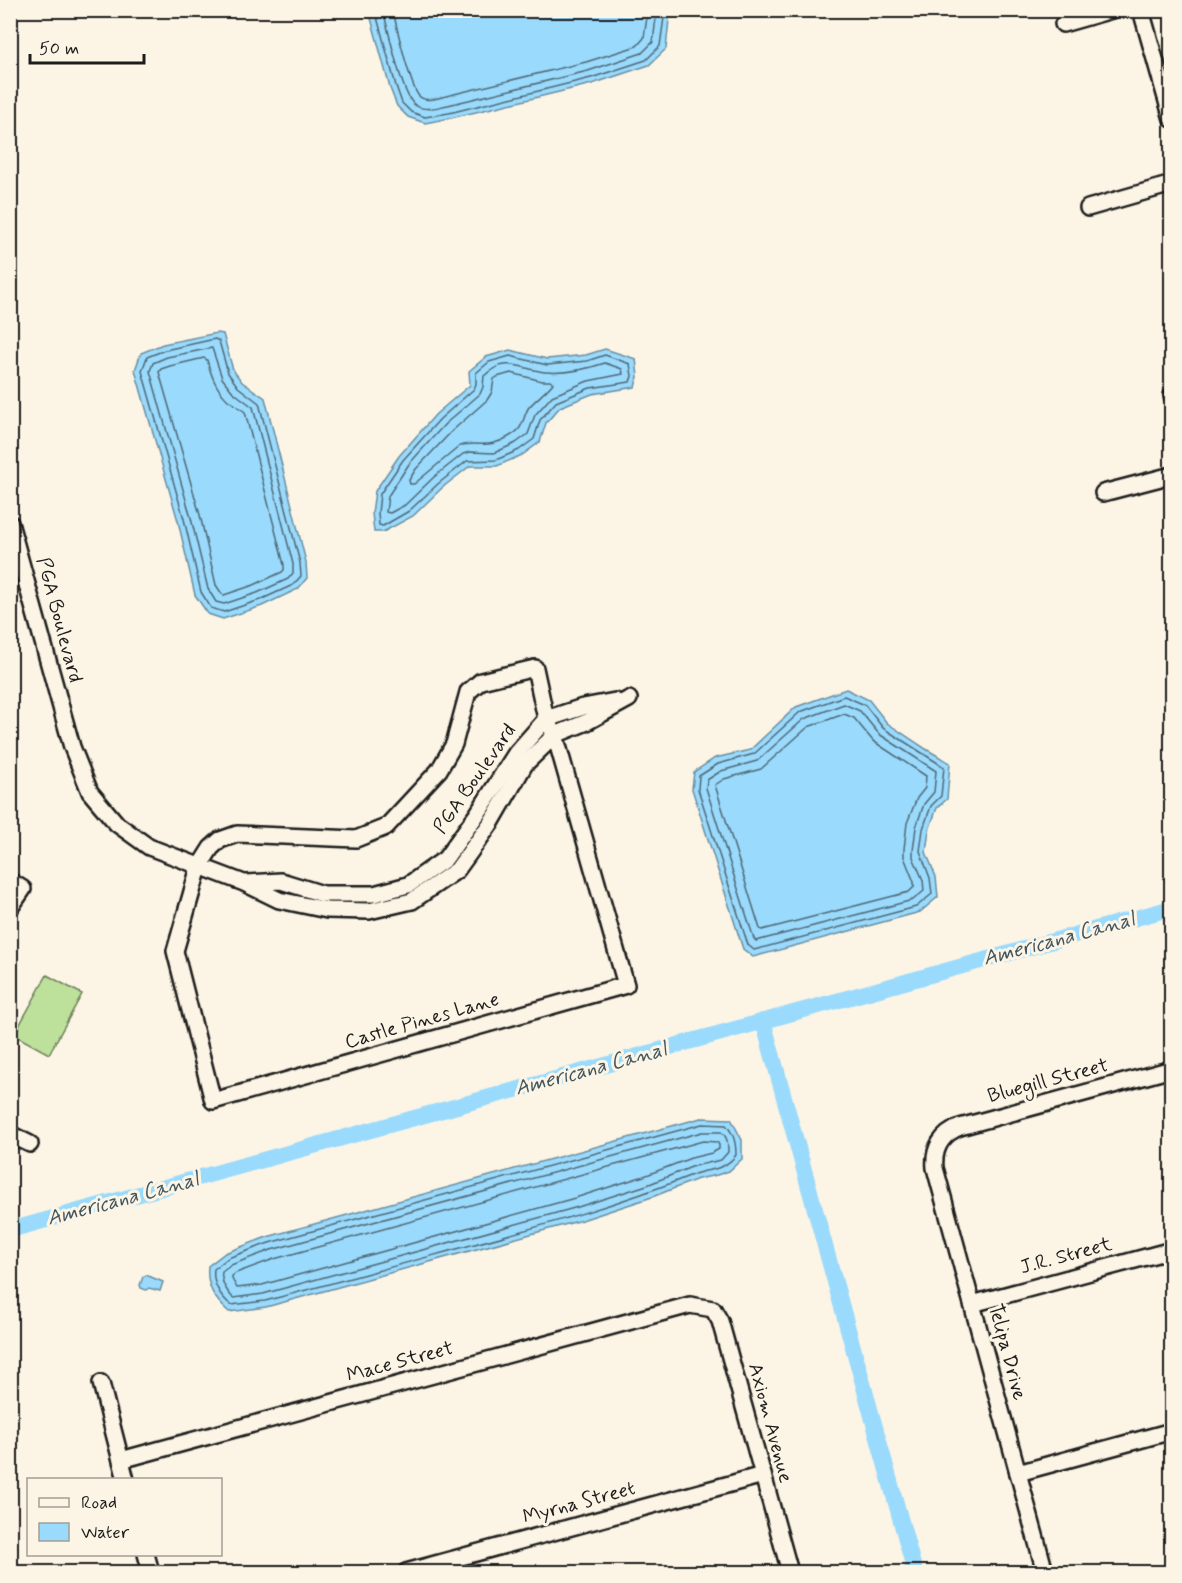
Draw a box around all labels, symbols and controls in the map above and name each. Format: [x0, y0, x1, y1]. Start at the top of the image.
scale bar [30, 27, 144, 65]
text: 50 m [39, 37, 79, 61]
street label: PGA Boulevard [29, 554, 89, 686]
street label: PGA Boulevard [427, 719, 523, 839]
water label: Americana Canal [980, 905, 1140, 973]
street label: Castle Pines Lane [342, 986, 502, 1056]
water label: Americana Canal [512, 1035, 672, 1103]
street label: Bluegill Street [985, 1052, 1112, 1111]
water label: Americana Canal [44, 1165, 204, 1233]
street label: J.R. Street [1017, 1231, 1115, 1281]
street label: Telipa Drive [981, 1301, 1033, 1403]
street label: Mace Street [344, 1335, 456, 1389]
street label: Axiom Avenue [741, 1360, 799, 1486]
street label: Myrna Street [520, 1475, 638, 1531]
legend [27, 1478, 222, 1556]
text: Road [81, 1491, 117, 1515]
text: Water [81, 1521, 130, 1545]

